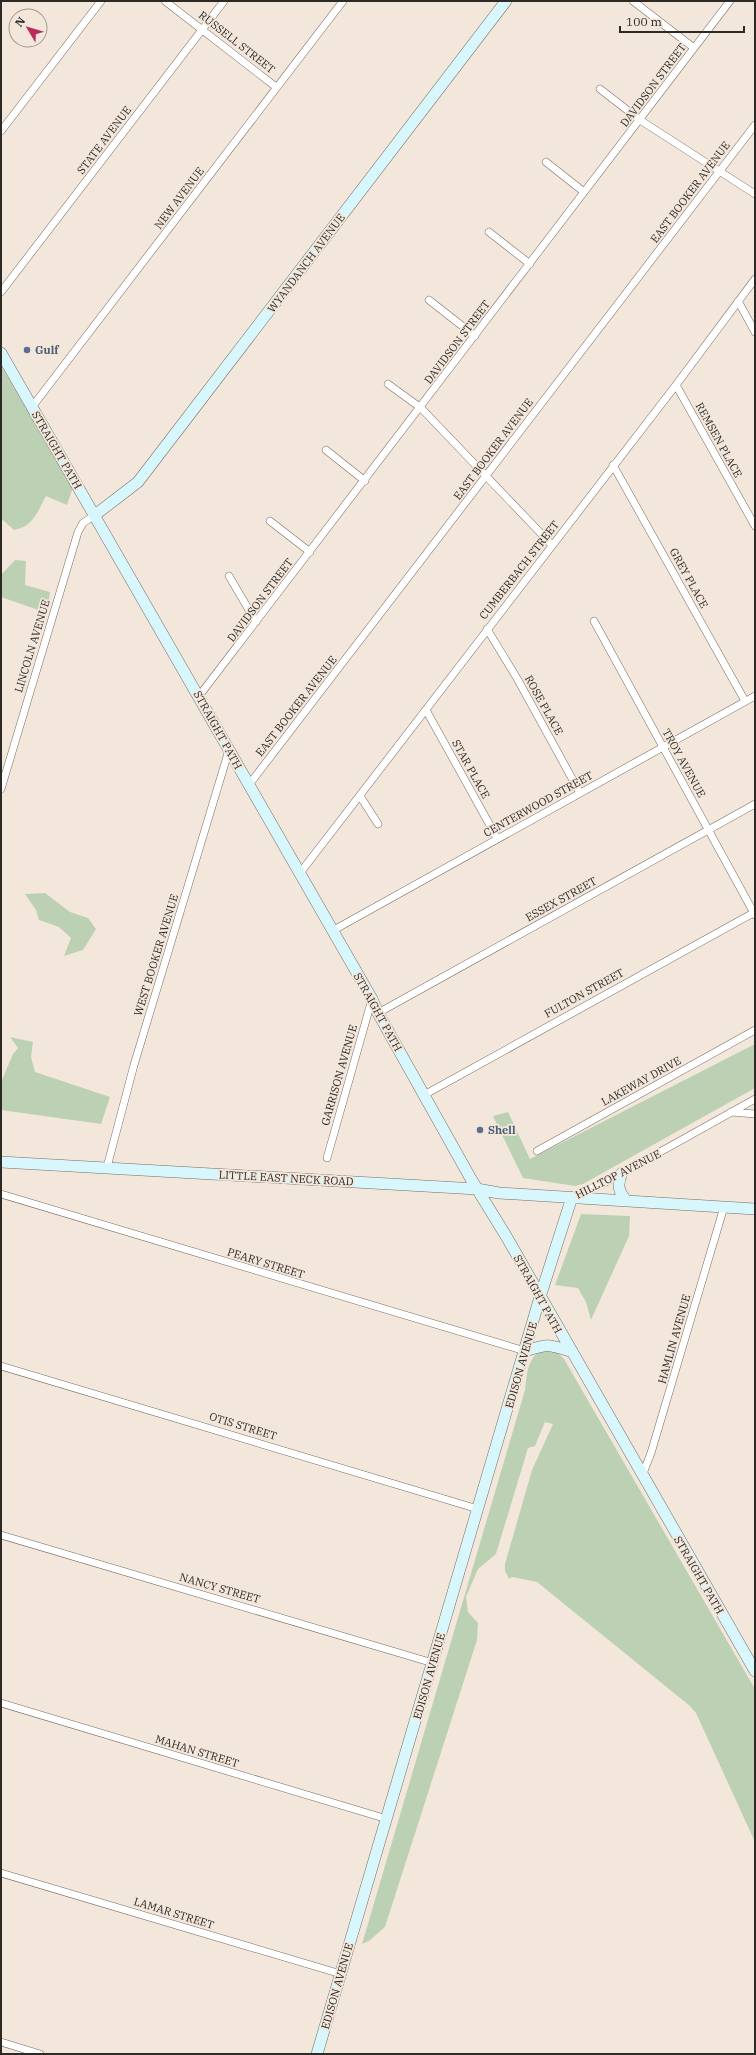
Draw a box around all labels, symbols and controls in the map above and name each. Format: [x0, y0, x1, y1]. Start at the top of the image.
north arrow [8, 8, 48, 48]
street label: RUSSELL STREET [196, 8, 278, 76]
scale bar [620, 8, 744, 34]
text: N [12, 14, 28, 30]
text: 100 m [626, 14, 662, 29]
street label: DAVIDSON STREET [617, 40, 689, 130]
street label: STATE AVENUE [74, 103, 134, 177]
street label: EAST BOOKER AVENUE [647, 138, 733, 246]
street label: NEW AVENUE [151, 164, 207, 232]
street label: WYANDANCH AVENUE [264, 211, 348, 315]
street label: DAVIDSON STREET [421, 297, 493, 387]
place label: Gulf [35, 343, 59, 357]
marker: Gulf [22, 345, 32, 355]
street label: EAST BOOKER AVENUE [450, 395, 536, 503]
street label: REMSEN PLACE [693, 400, 745, 480]
street label: STRAIGHT PATH [29, 408, 85, 492]
street label: CUMBERBACH STREET [476, 518, 562, 622]
street label: GREY PLACE [667, 545, 711, 611]
street label: DAVIDSON STREET [224, 555, 296, 645]
street label: LINCOLN AVENUE [11, 598, 53, 694]
street label: EAST BOOKER AVENUE [252, 653, 340, 759]
street label: ROSE PLACE [522, 673, 566, 737]
street label: STRAIGHT PATH [191, 688, 246, 772]
street label: TROY AVENUE [659, 726, 709, 800]
street label: STAR PLACE [449, 737, 493, 801]
street label: CENTERWOOD STREET [481, 768, 595, 840]
street label: ESSEX STREET [523, 874, 599, 924]
street label: WEST BOOKER AVENUE [131, 892, 181, 1018]
street label: FULTON STREET [542, 965, 626, 1021]
street label: STRAIGHT PATH [351, 970, 406, 1054]
street label: GARRISON AVENUE [318, 1023, 360, 1127]
street label: LAKEWAY DRIVE [599, 1053, 683, 1109]
place label: Shell [488, 1123, 516, 1137]
marker: Shell [475, 1125, 485, 1135]
street label: HILLTOP AVENUE [573, 1146, 663, 1202]
street label: LITTLE EAST NECK ROAD [218, 1167, 354, 1189]
street label: PEARY STREET [226, 1245, 306, 1281]
street label: STRAIGHT PATH [511, 1252, 566, 1336]
street label: HAMLIN AVENUE [655, 1293, 693, 1385]
street label: EDISON AVENUE [502, 1320, 540, 1410]
street label: OTIS STREET [208, 1409, 278, 1443]
street label: STRAIGHT PATH [671, 1533, 727, 1617]
street label: NANCY STREET [178, 1570, 262, 1606]
street label: EDISON AVENUE [410, 1631, 448, 1721]
street label: MAHAN STREET [154, 1732, 240, 1770]
street label: LAMAR STREET [132, 1894, 216, 1932]
street label: EDISON AVENUE [318, 1941, 356, 2031]

